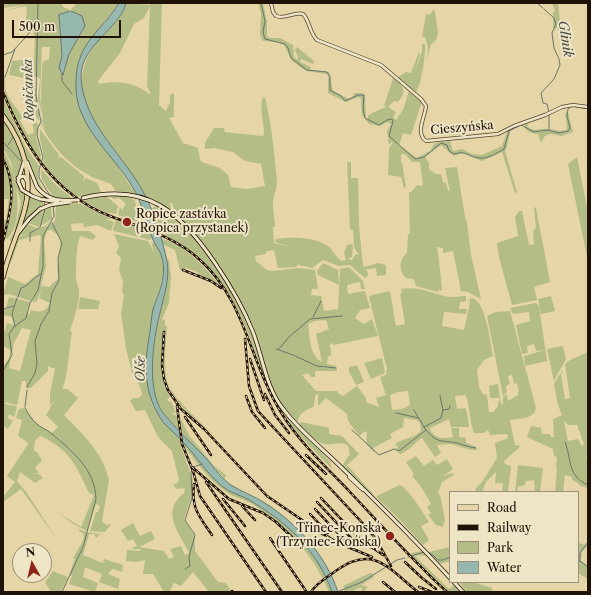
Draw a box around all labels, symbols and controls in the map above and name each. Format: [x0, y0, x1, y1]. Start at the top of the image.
scale bar [14, 12, 123, 38]
text: 500 m [19, 19, 55, 34]
water label: Glinik [554, 19, 576, 59]
water label: Ropičanka [20, 59, 38, 121]
street label: Cieszyńska [430, 118, 494, 138]
place label: Ropice zastávka (Ropica przystanek) [136, 208, 248, 236]
marker: Ropice zastávka (Ropica przystanek) [121, 216, 133, 228]
water label: Olše [133, 356, 149, 382]
legend [449, 491, 579, 583]
text: Road [487, 500, 517, 515]
text: Railway [487, 520, 532, 535]
place label: Třinec-Konská (Trzyniec-Końska) [276, 522, 381, 550]
marker: Třinec-Konská (Trzyniec-Końska) [384, 530, 396, 542]
text: Park [487, 540, 513, 555]
north arrow [12, 543, 52, 583]
text: N [25, 545, 36, 560]
text: Water [487, 560, 521, 575]

